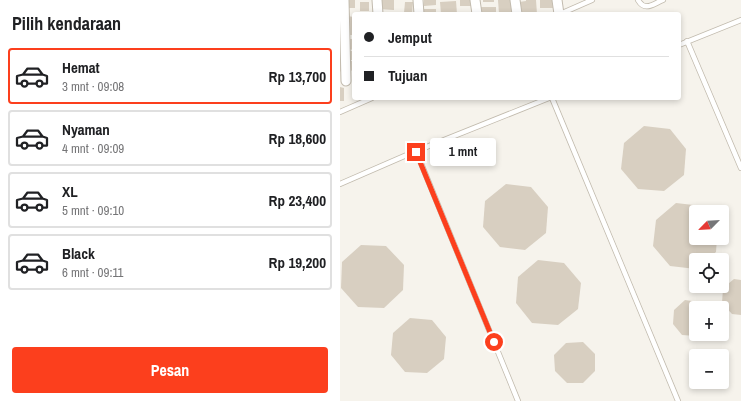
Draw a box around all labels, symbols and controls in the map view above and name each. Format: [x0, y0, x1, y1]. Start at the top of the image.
text: Pilih kendaraan [12, 11, 121, 36]
text: Jemput [388, 27, 432, 48]
text: Hemat [62, 57, 100, 78]
icon: car [14, 58, 50, 94]
text: Tujuan [388, 65, 427, 86]
text: Rp 13,700 [269, 66, 326, 87]
text: 3 mnt · 09:08 [62, 78, 124, 95]
text: Nyaman [62, 119, 110, 140]
icon: car [14, 120, 50, 156]
text: Rp 18,600 [269, 128, 326, 149]
callout: 1 mnt [430, 138, 496, 166]
text: 4 mnt · 09:09 [62, 140, 124, 157]
route end [407, 143, 425, 161]
text: 1 mnt [449, 143, 477, 160]
text: XL [62, 181, 78, 202]
icon: car [14, 182, 50, 218]
text: Rp 23,400 [269, 190, 326, 211]
text: 5 mnt · 09:10 [62, 202, 124, 219]
north arrow [689, 205, 729, 245]
map controls [689, 205, 729, 389]
text: Black [62, 243, 95, 264]
icon: car [14, 244, 50, 280]
text: Rp 19,200 [269, 252, 326, 273]
button: locate [689, 253, 729, 293]
text: 6 mnt · 09:11 [62, 264, 123, 281]
button: + [689, 301, 729, 341]
route start [485, 333, 503, 351]
button: Pesan [12, 347, 328, 393]
button: − [689, 349, 729, 389]

